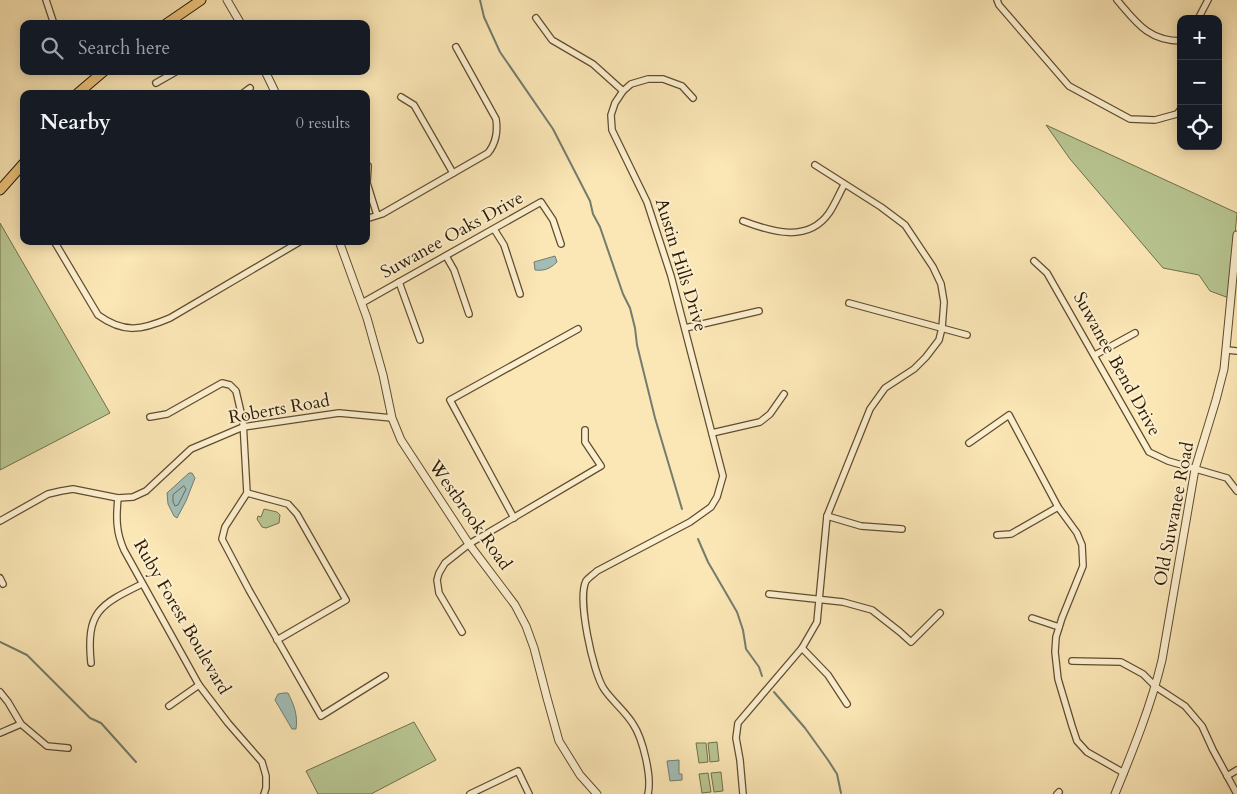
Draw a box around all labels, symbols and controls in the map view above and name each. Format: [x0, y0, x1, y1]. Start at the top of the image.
map controls [1177, 15, 1222, 150]
button: + [1177, 15, 1222, 60]
search box [20, 20, 370, 75]
icon: search [38, 34, 66, 62]
text: Search here [78, 35, 170, 61]
button: − [1177, 60, 1222, 105]
button: locate [1177, 105, 1222, 150]
text: Nearby [40, 108, 111, 137]
text: 0 results [296, 112, 350, 134]
street label: Suwanee Oaks Drive [376, 185, 528, 285]
street label: Austin Hills Drive [649, 195, 713, 335]
street label: Suwanee Bend Drive [1067, 287, 1167, 441]
street label: Roberts Road [226, 388, 332, 430]
street label: Old Suwanee Road [1148, 439, 1200, 588]
street label: Westbrook Road [422, 454, 518, 576]
street label: Ruby Forest Boulevard [127, 535, 237, 699]

